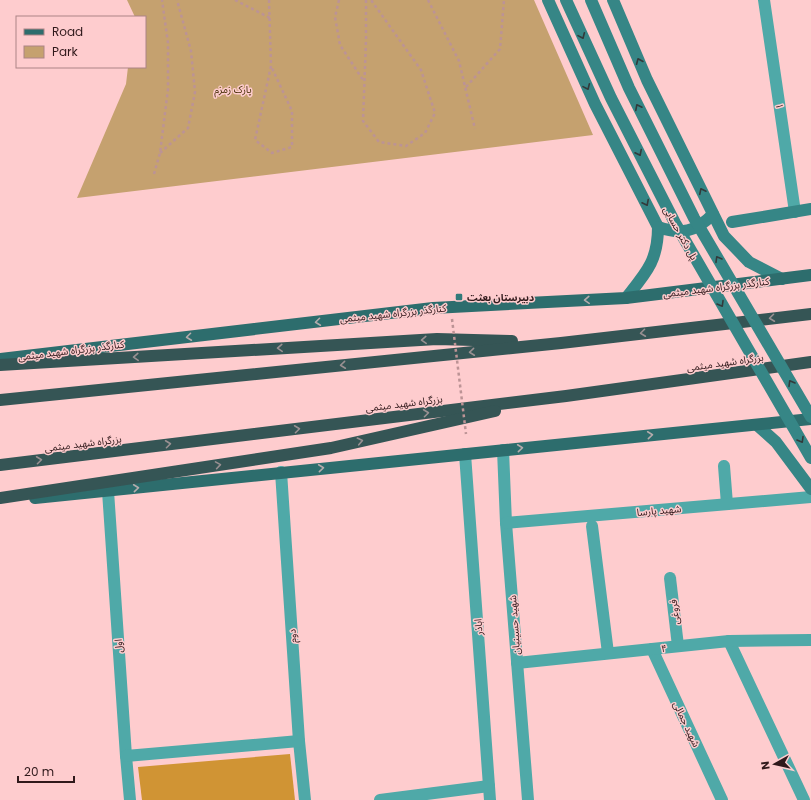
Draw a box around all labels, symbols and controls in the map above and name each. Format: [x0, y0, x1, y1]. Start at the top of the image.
legend [16, 16, 146, 68]
text: Road [52, 23, 83, 40]
one-way arrow [578, 32, 586, 39]
text: Park [52, 43, 79, 60]
one-way arrow [636, 58, 644, 65]
park label: پارک زمزم [214, 82, 252, 98]
one-way arrow [582, 82, 590, 90]
street label: ۱ [772, 102, 787, 110]
one-way arrow [636, 103, 643, 111]
one-way arrow [634, 148, 641, 156]
one-way arrow [699, 188, 707, 195]
one-way arrow [641, 199, 648, 206]
street label: پل دکتر حسابی [660, 204, 702, 263]
one-way arrow [716, 256, 723, 263]
street label: کنارگذر بزرگراه شهید میثمی [662, 273, 771, 301]
place label: دبیرستان بعثت [467, 290, 534, 305]
marker: دبیرستان بعثت [454, 292, 464, 302]
one-way arrow [584, 295, 590, 304]
one-way arrow [717, 299, 724, 307]
street label: کنارگذر بزرگراه شهید میثمی [339, 300, 448, 327]
one-way arrow [769, 313, 775, 322]
one-way arrow [315, 317, 321, 326]
one-way arrow [640, 328, 646, 337]
one-way arrow [186, 332, 192, 341]
one-way arrow [421, 335, 427, 344]
street label: کنارگذر بزرگراه شهید میثمی [17, 336, 126, 364]
one-way arrow [277, 344, 283, 353]
one-way arrow [469, 347, 475, 356]
street label: بزرگراه شهید میثمی [686, 350, 765, 375]
one-way arrow [133, 353, 139, 361]
one-way arrow [340, 360, 346, 369]
one-way arrow [789, 380, 796, 387]
street label: بزرگراه شهید میثمی [365, 391, 444, 416]
one-way arrow [423, 409, 429, 418]
one-way arrow [294, 424, 300, 433]
street label: بزرگراه شهید میثمی [44, 431, 123, 456]
one-way arrow [647, 431, 653, 440]
one-way arrow [796, 436, 803, 443]
one-way arrow [357, 438, 364, 446]
one-way arrow [165, 440, 171, 449]
one-way arrow [517, 444, 523, 453]
one-way arrow [36, 456, 42, 465]
one-way arrow [215, 461, 222, 470]
one-way arrow [318, 464, 324, 473]
one-way arrow [133, 484, 139, 493]
street label: شهید پارسا [636, 501, 682, 520]
street label: شهید حسینیان [505, 595, 524, 655]
street label: فروغی [666, 598, 683, 625]
street label: اباذر [470, 618, 487, 637]
street label: دوم [285, 628, 301, 644]
street label: اول [111, 639, 126, 653]
street label: ۴ [660, 641, 668, 656]
street label: شهید جمالی [669, 699, 704, 750]
north arrow [755, 744, 795, 784]
scale bar [18, 758, 74, 784]
text: N [757, 760, 774, 771]
text: 20 m [24, 763, 54, 780]

